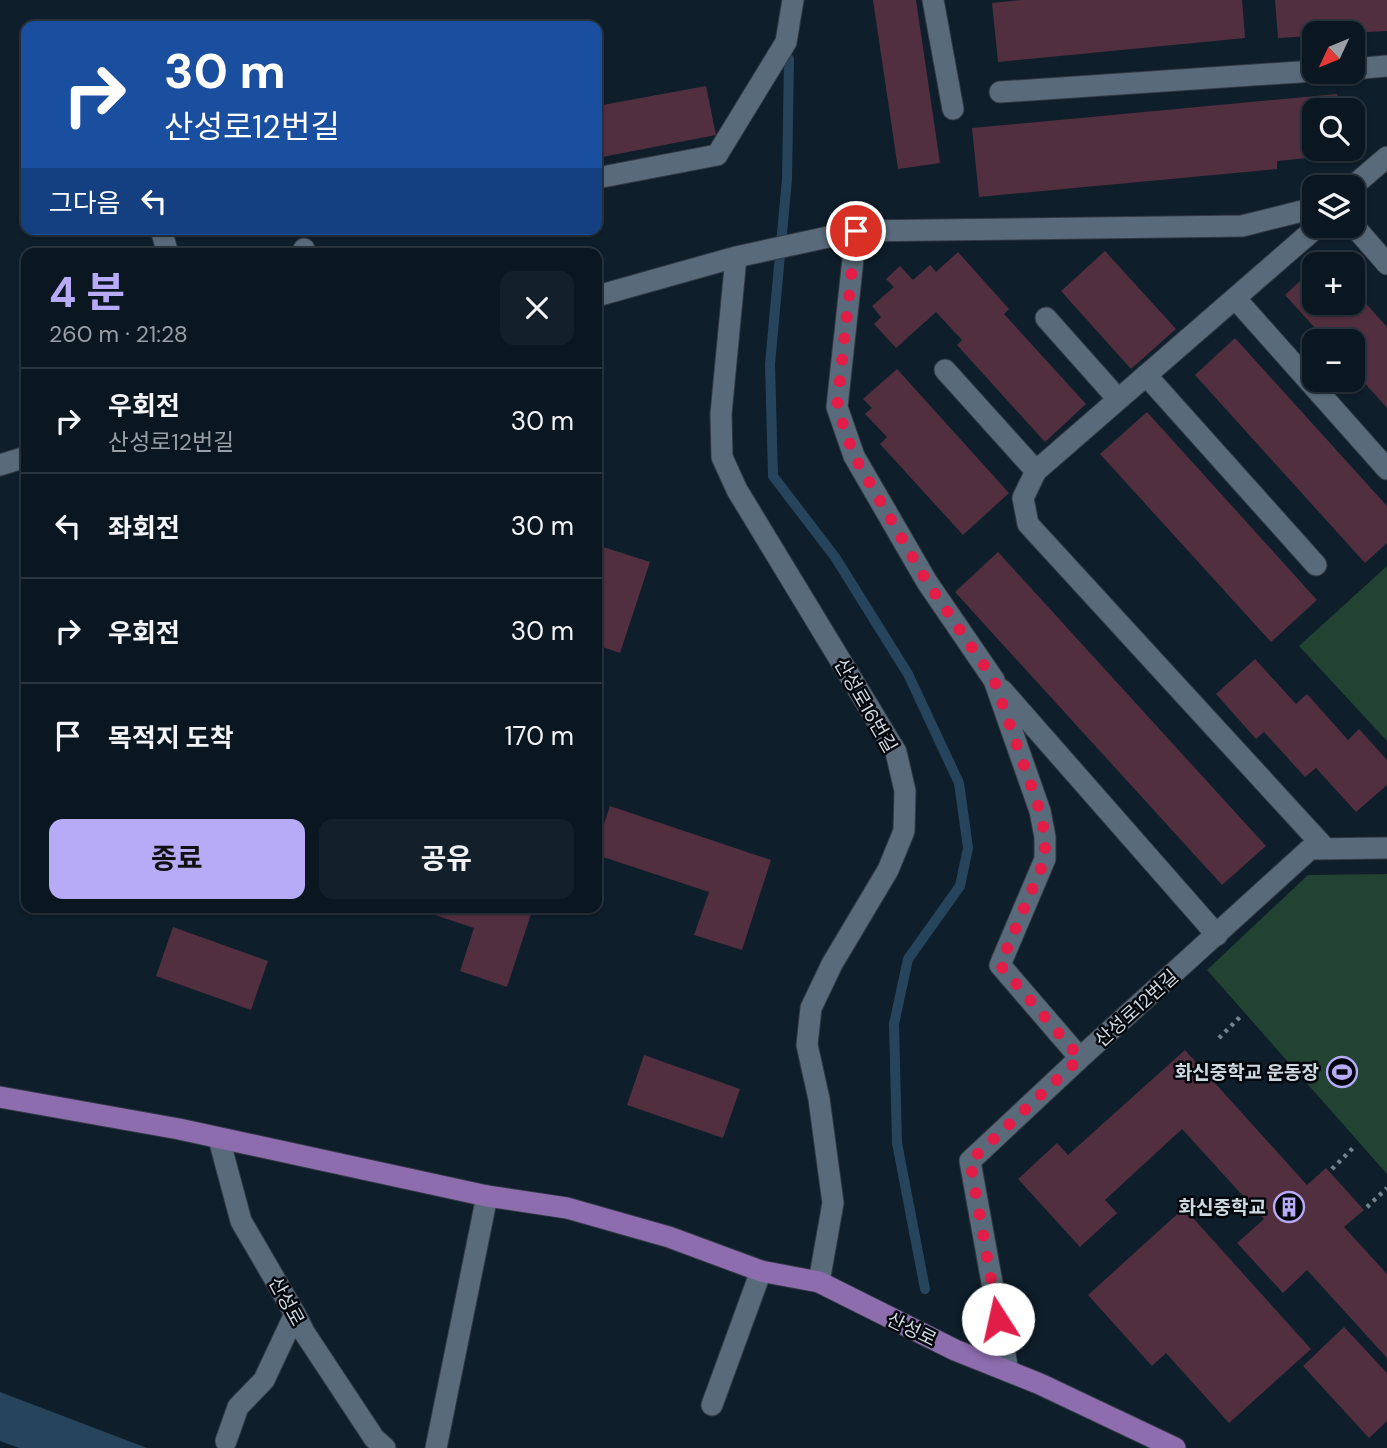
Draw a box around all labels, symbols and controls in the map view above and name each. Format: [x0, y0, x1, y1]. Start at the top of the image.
north arrow [1302, 21, 1365, 84]
map controls [1302, 21, 1365, 392]
text: 30 m [164, 39, 286, 103]
icon: right [49, 49, 140, 140]
button: search [1302, 98, 1365, 161]
text: 산성로12번길 [164, 106, 340, 148]
button: layers [1302, 175, 1365, 238]
icon: left [135, 182, 173, 220]
text: 그다음 [49, 186, 121, 220]
pin [826, 201, 886, 261]
icon: arrive [837, 212, 875, 250]
button: + [1302, 252, 1365, 315]
text: 4 분 [49, 265, 125, 320]
button: close [500, 271, 574, 345]
text: 260 m · 21:28 [49, 319, 188, 349]
button: − [1302, 329, 1365, 392]
text: 우회전 [108, 389, 180, 423]
icon: right [49, 402, 87, 440]
text: 30 m [511, 404, 574, 438]
text: 산성로12번길 [108, 427, 234, 457]
icon: left [49, 507, 87, 545]
text: 30 m [511, 509, 574, 543]
text: 좌회전 [108, 511, 180, 545]
icon: right [49, 612, 87, 650]
text: 30 m [511, 614, 574, 648]
text: 우회전 [108, 616, 180, 650]
street label: 산성로16번길 [828, 653, 903, 757]
icon: arrive [49, 717, 87, 755]
text: 170 m [505, 719, 574, 753]
text: 목적지 도착 [108, 721, 234, 755]
button: 종료 [49, 819, 305, 899]
button: 공유 [319, 819, 574, 899]
street label: 산성로12번길 [1089, 964, 1183, 1053]
sports icon: 화신중학교 운동장 [1325, 1055, 1359, 1089]
place label: 화신중학교 운동장 [1175, 1060, 1319, 1085]
building icon: 화신중학교 [1272, 1190, 1306, 1224]
place label: 화신중학교 [1179, 1195, 1266, 1220]
street label: 산성로 [263, 1272, 310, 1330]
position arrow [961, 1282, 1035, 1356]
street label: 산성로 [883, 1307, 941, 1352]

